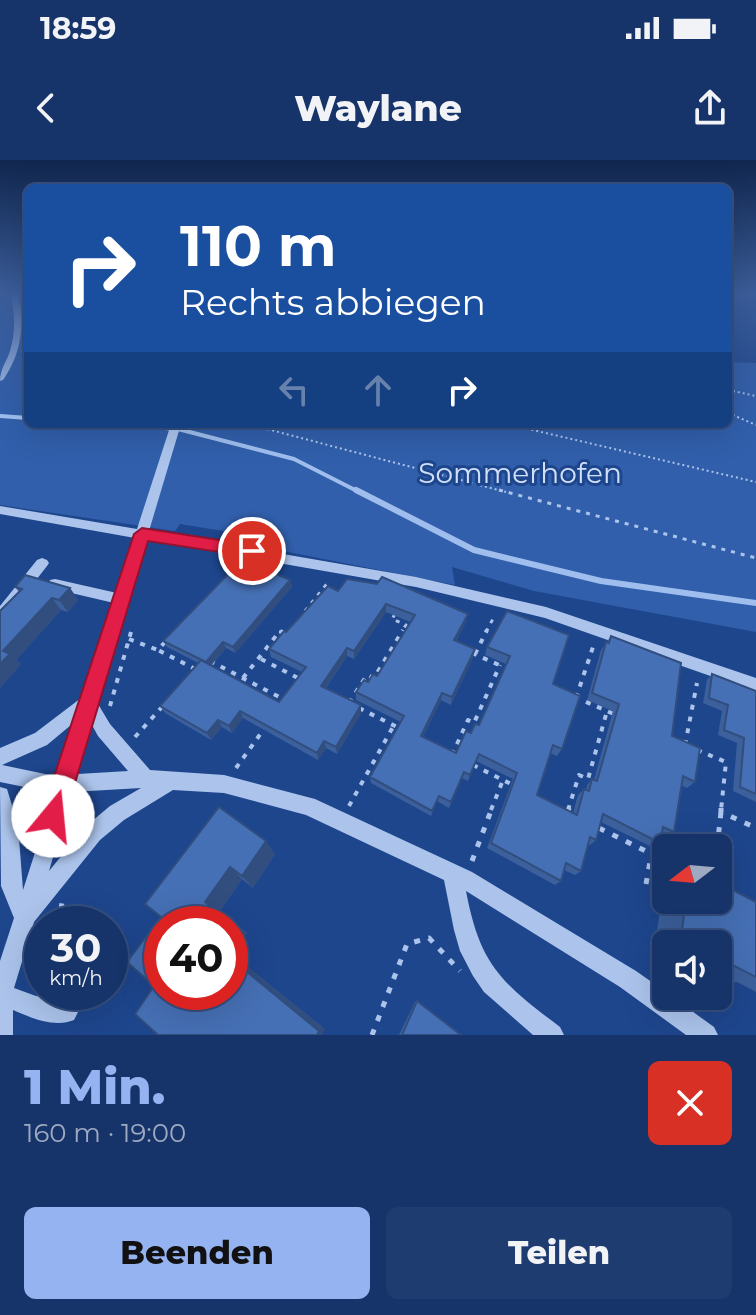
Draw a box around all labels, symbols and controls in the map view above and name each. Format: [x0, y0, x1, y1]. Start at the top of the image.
text: 18:59 [40, 10, 116, 47]
icon: back [24, 86, 68, 130]
text: Waylane [294, 86, 462, 130]
icon: share [688, 86, 732, 130]
text: 110 m [180, 212, 337, 280]
icon: right [48, 216, 152, 320]
text: Rechts abbiegen [180, 280, 486, 324]
icon: left [272, 368, 316, 412]
icon: ahead [356, 368, 400, 412]
icon: right [440, 368, 484, 412]
park label: Sommerhofen [418, 456, 622, 490]
pin [218, 517, 286, 585]
icon: arrive [230, 529, 274, 573]
position arrow [11, 774, 95, 858]
north arrow [652, 834, 732, 914]
map controls [652, 834, 732, 1010]
speed limit sign: 40 [144, 906, 248, 1010]
text: 30 [51, 923, 101, 972]
button: sound [652, 930, 732, 1010]
text: km/h [49, 966, 103, 990]
text: 1 Min. [24, 1058, 165, 1116]
button: close [648, 1061, 732, 1145]
text: 160 m · 19:00 [24, 1117, 186, 1149]
button: Beenden [24, 1207, 370, 1299]
button: Teilen [386, 1207, 732, 1299]

